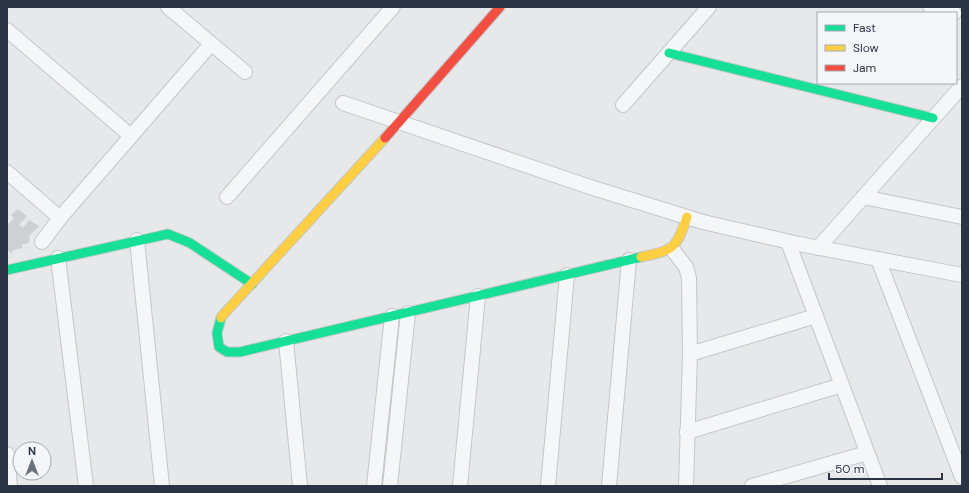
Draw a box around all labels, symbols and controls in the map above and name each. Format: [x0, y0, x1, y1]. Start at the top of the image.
legend [817, 12, 957, 84]
text: Fast [853, 20, 876, 36]
text: Slow [853, 40, 879, 56]
text: Jam [853, 60, 876, 76]
north arrow [12, 441, 52, 481]
text: N [28, 444, 36, 458]
scale bar [829, 455, 942, 481]
text: 50 m [835, 461, 864, 477]

